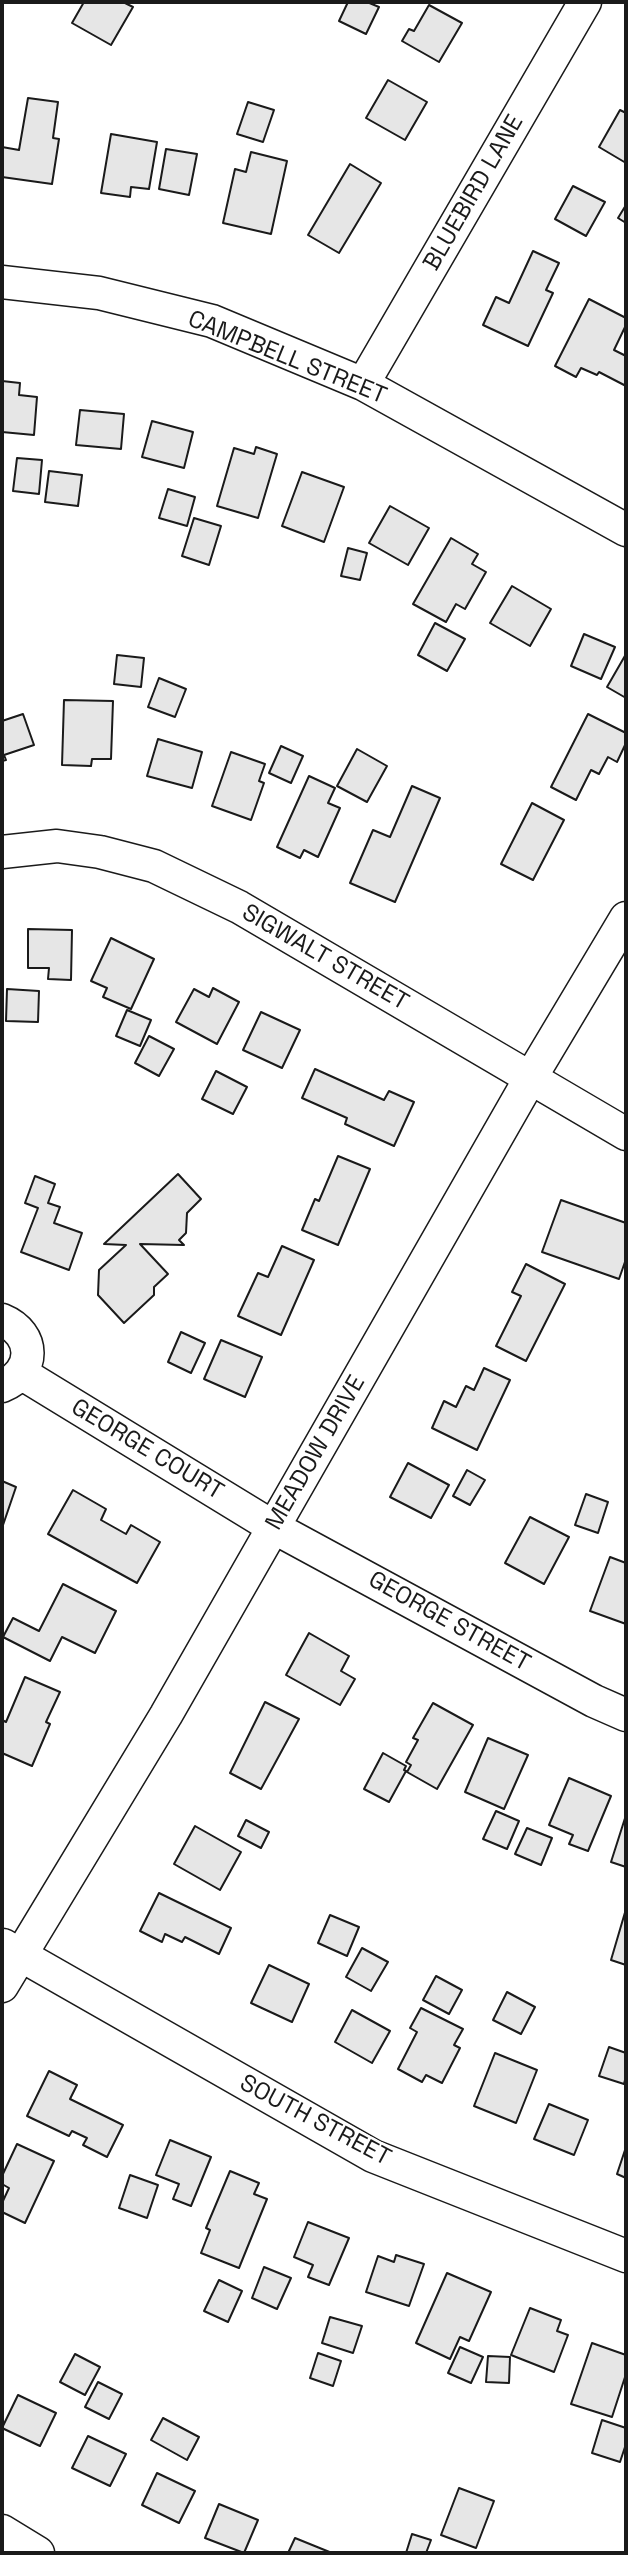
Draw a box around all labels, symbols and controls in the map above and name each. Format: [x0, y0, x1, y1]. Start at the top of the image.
street label: BLUEBIRD LANE [418, 110, 530, 276]
street label: CAMPBELL STREET [184, 305, 390, 411]
street label: SIGWALT STREET [237, 899, 413, 1017]
street label: MEADOW DRIVE [260, 1371, 372, 1535]
street label: GEORGE COURT [66, 1393, 228, 1507]
street label: GEORGE STREET [363, 1566, 535, 1678]
street label: SOUTH STREET [234, 2069, 396, 2173]

